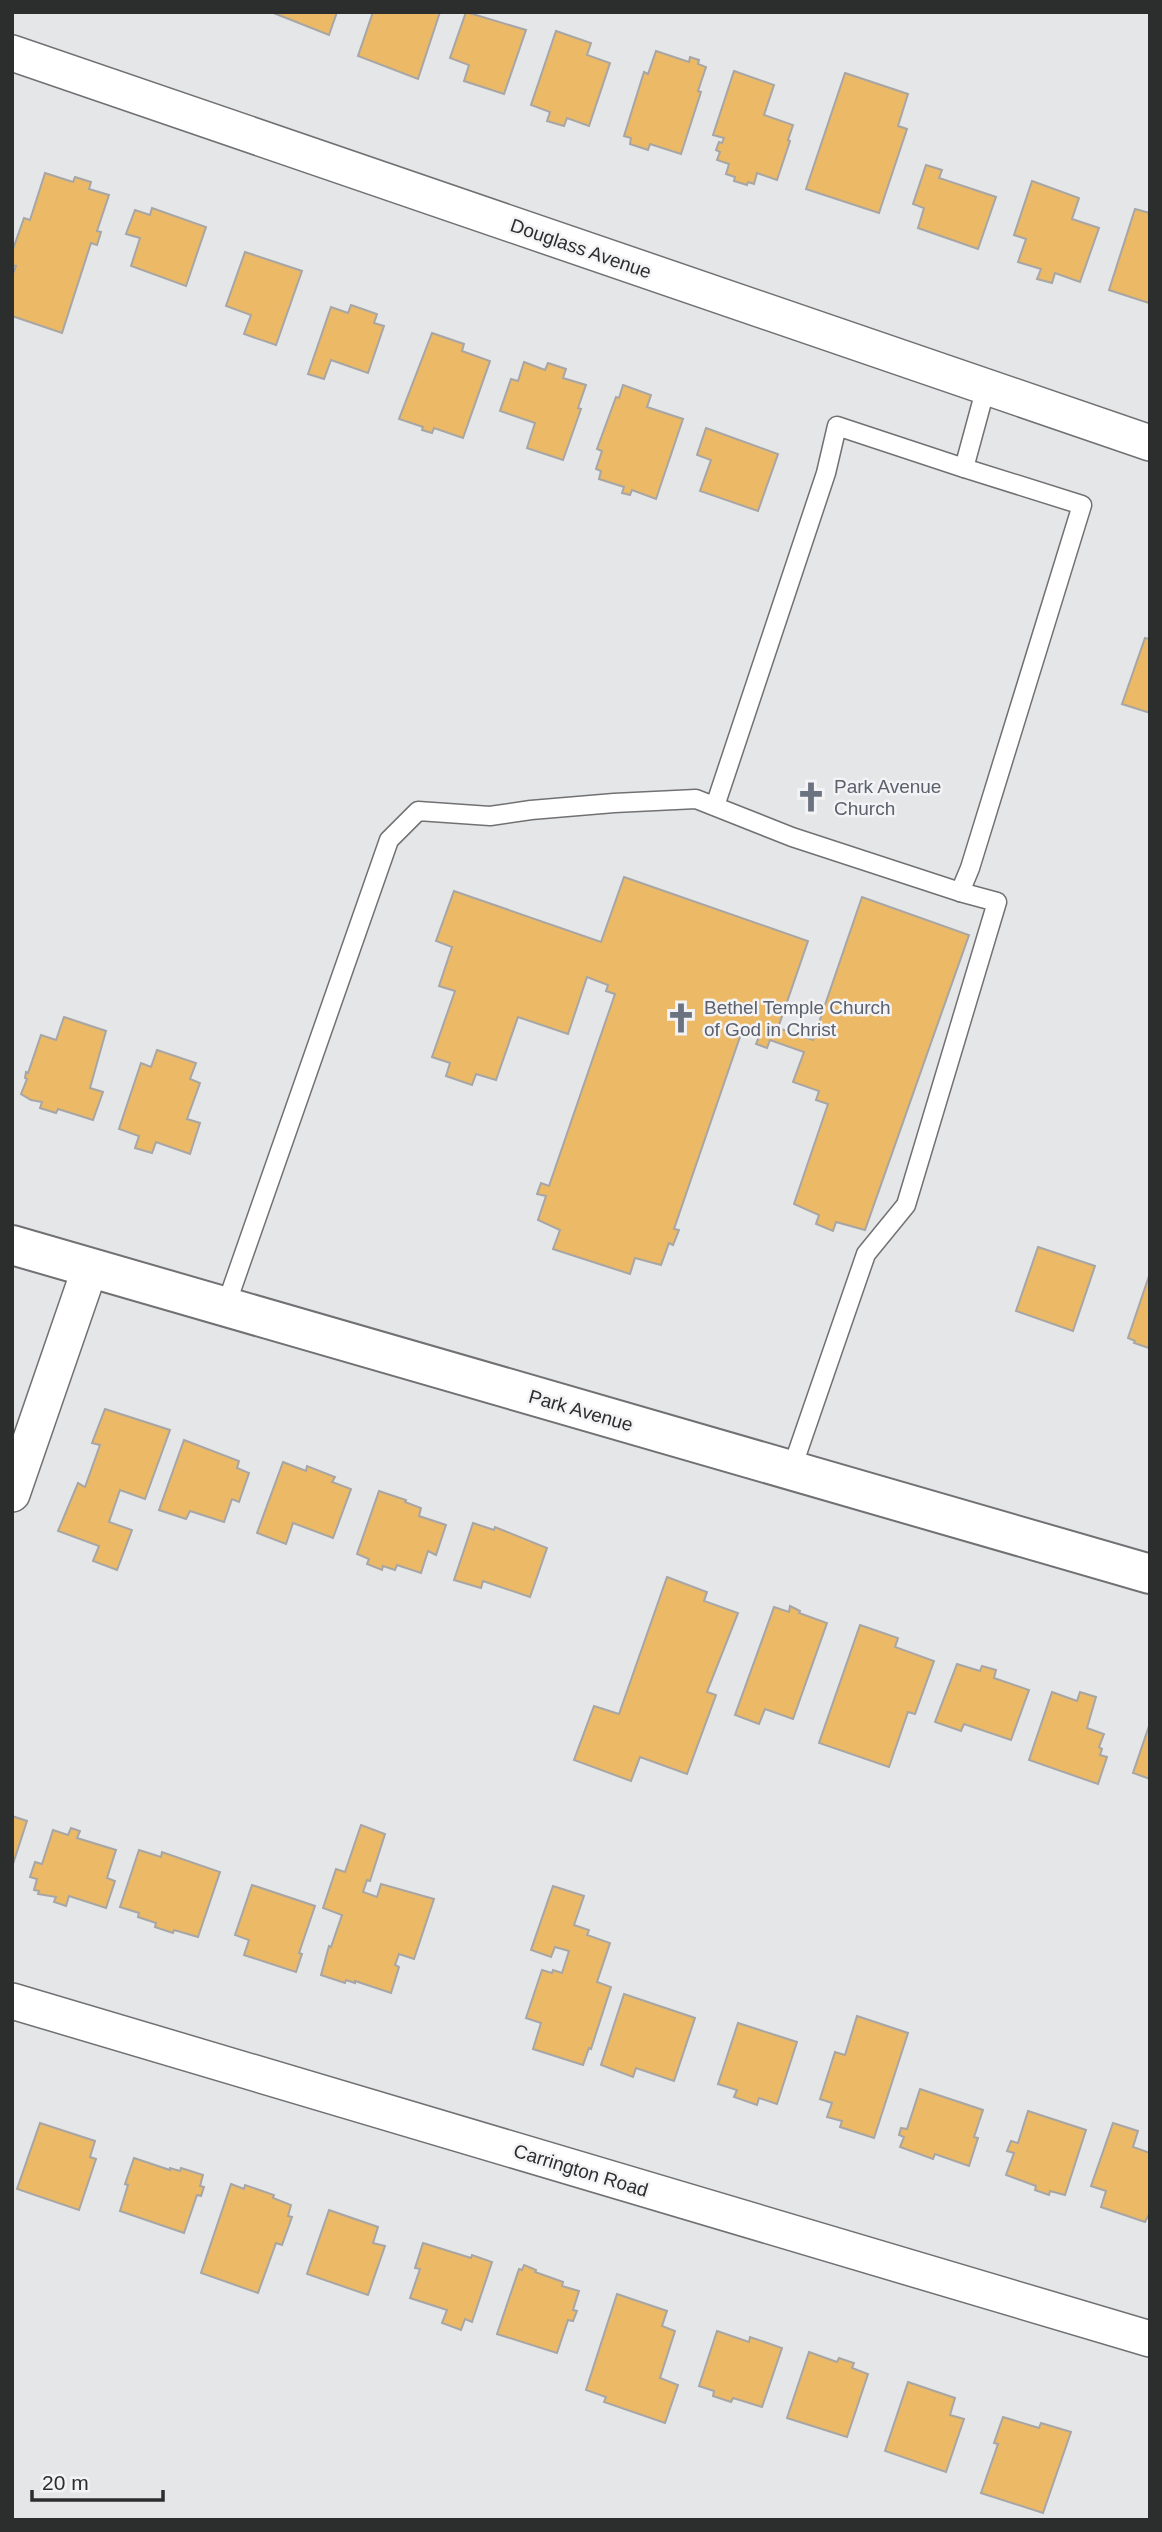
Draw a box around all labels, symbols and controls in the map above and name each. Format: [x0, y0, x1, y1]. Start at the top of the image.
street label: Douglass Avenue [508, 215, 654, 282]
place label: Park Avenue Church [834, 776, 941, 819]
church icon: Park Avenue Church [794, 780, 828, 814]
place label: Bethel Temple Church of God in Christ [704, 997, 891, 1040]
church icon: Bethel Temple Church of God in Christ [664, 1001, 698, 1035]
street label: Park Avenue [526, 1386, 635, 1435]
street label: Carrington Road [511, 2140, 651, 2201]
scale bar [32, 2458, 163, 2502]
text: 20 m [42, 2471, 89, 2494]

